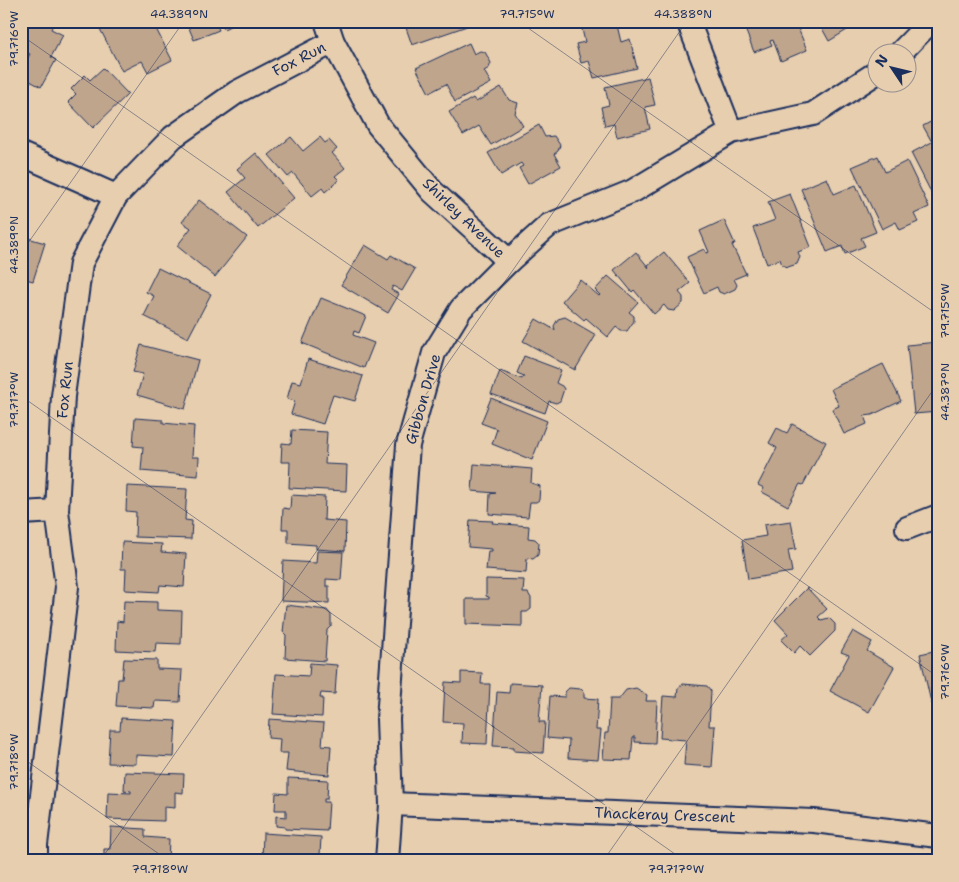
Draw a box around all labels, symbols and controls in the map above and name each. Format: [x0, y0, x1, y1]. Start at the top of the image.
text: 44.389°N [150, 6, 208, 22]
text: 79.715°W [499, 6, 555, 22]
text: 44.388°N [654, 6, 712, 22]
text: 79.716°W [6, 11, 22, 67]
street label: Fox Run [269, 37, 329, 81]
north arrow [866, 42, 916, 92]
text: N [871, 51, 892, 70]
street label: Shirley Avenue [418, 173, 510, 263]
text: 44.389°N [6, 216, 22, 274]
text: 79.715°W [937, 283, 953, 339]
street label: Gibbon Drive [401, 351, 445, 447]
street label: Fox Run [52, 360, 78, 420]
text: 44.387°N [937, 363, 953, 421]
text: 79.717°W [6, 372, 22, 428]
text: 79.716°W [937, 644, 953, 700]
text: 79.718°W [6, 734, 22, 790]
street label: Thackeray Crescent [594, 803, 736, 827]
text: 79.718°W [132, 861, 188, 877]
text: 79.717°W [648, 861, 704, 877]

